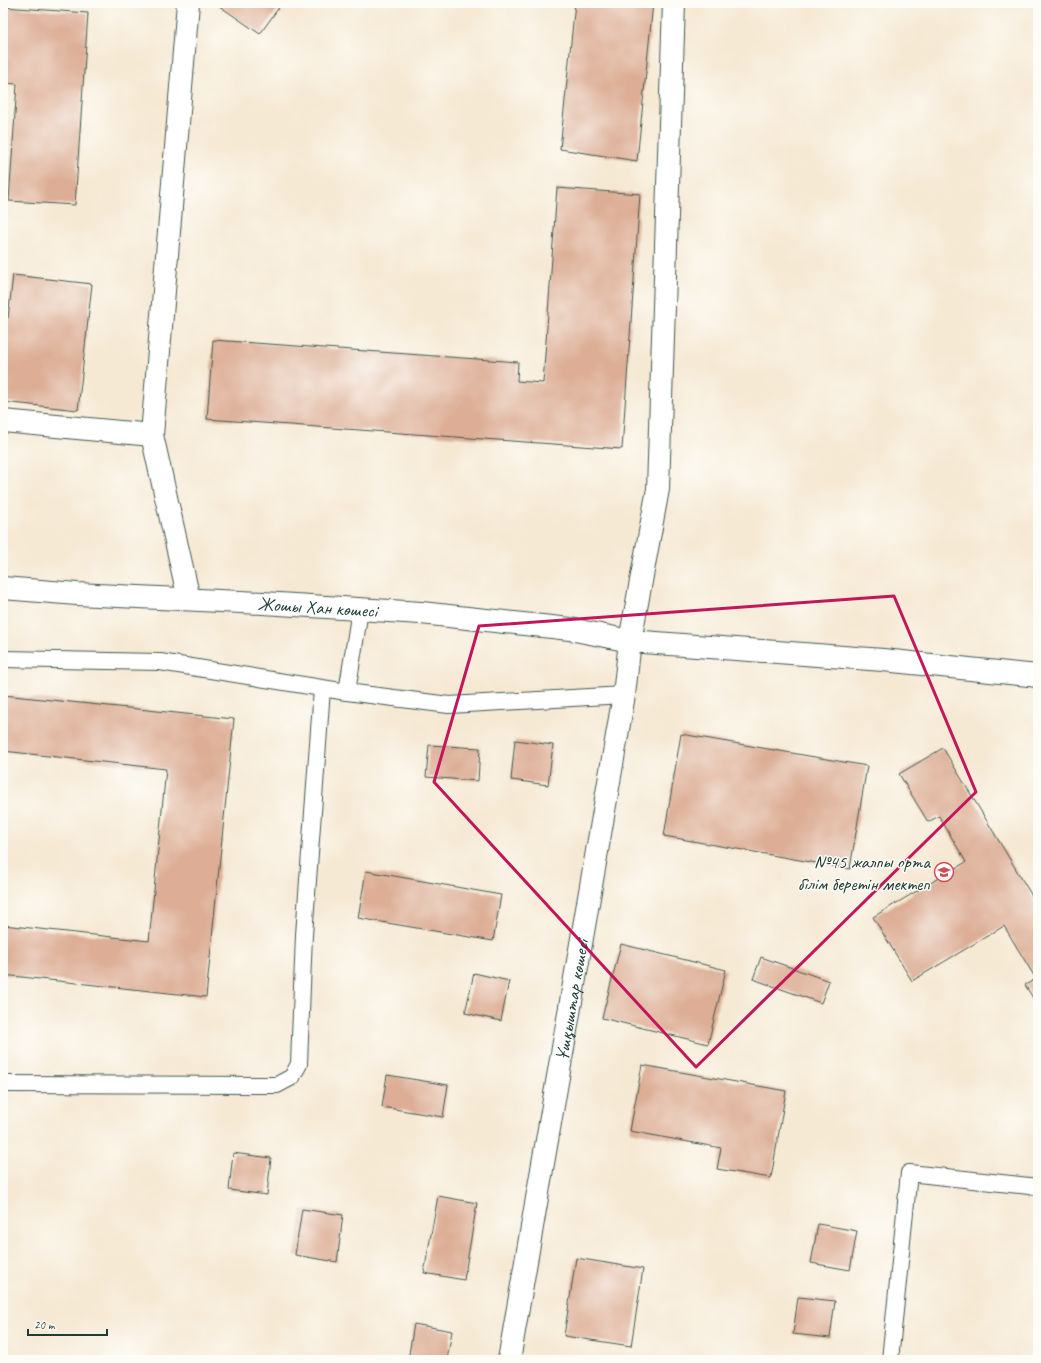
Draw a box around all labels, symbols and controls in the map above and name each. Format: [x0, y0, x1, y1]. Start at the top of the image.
street label: Жошы Хан көшесі [257, 592, 380, 623]
place label: №45 жалпы орта білім беретін мектеп [798, 850, 931, 896]
school or university icon: №45 жалпы орта білім беретін мектеп [933, 861, 955, 883]
street label: Ұшқыштар көшесі [550, 935, 595, 1063]
scale bar [28, 1311, 107, 1337]
text: 20 m [34, 1317, 56, 1333]

